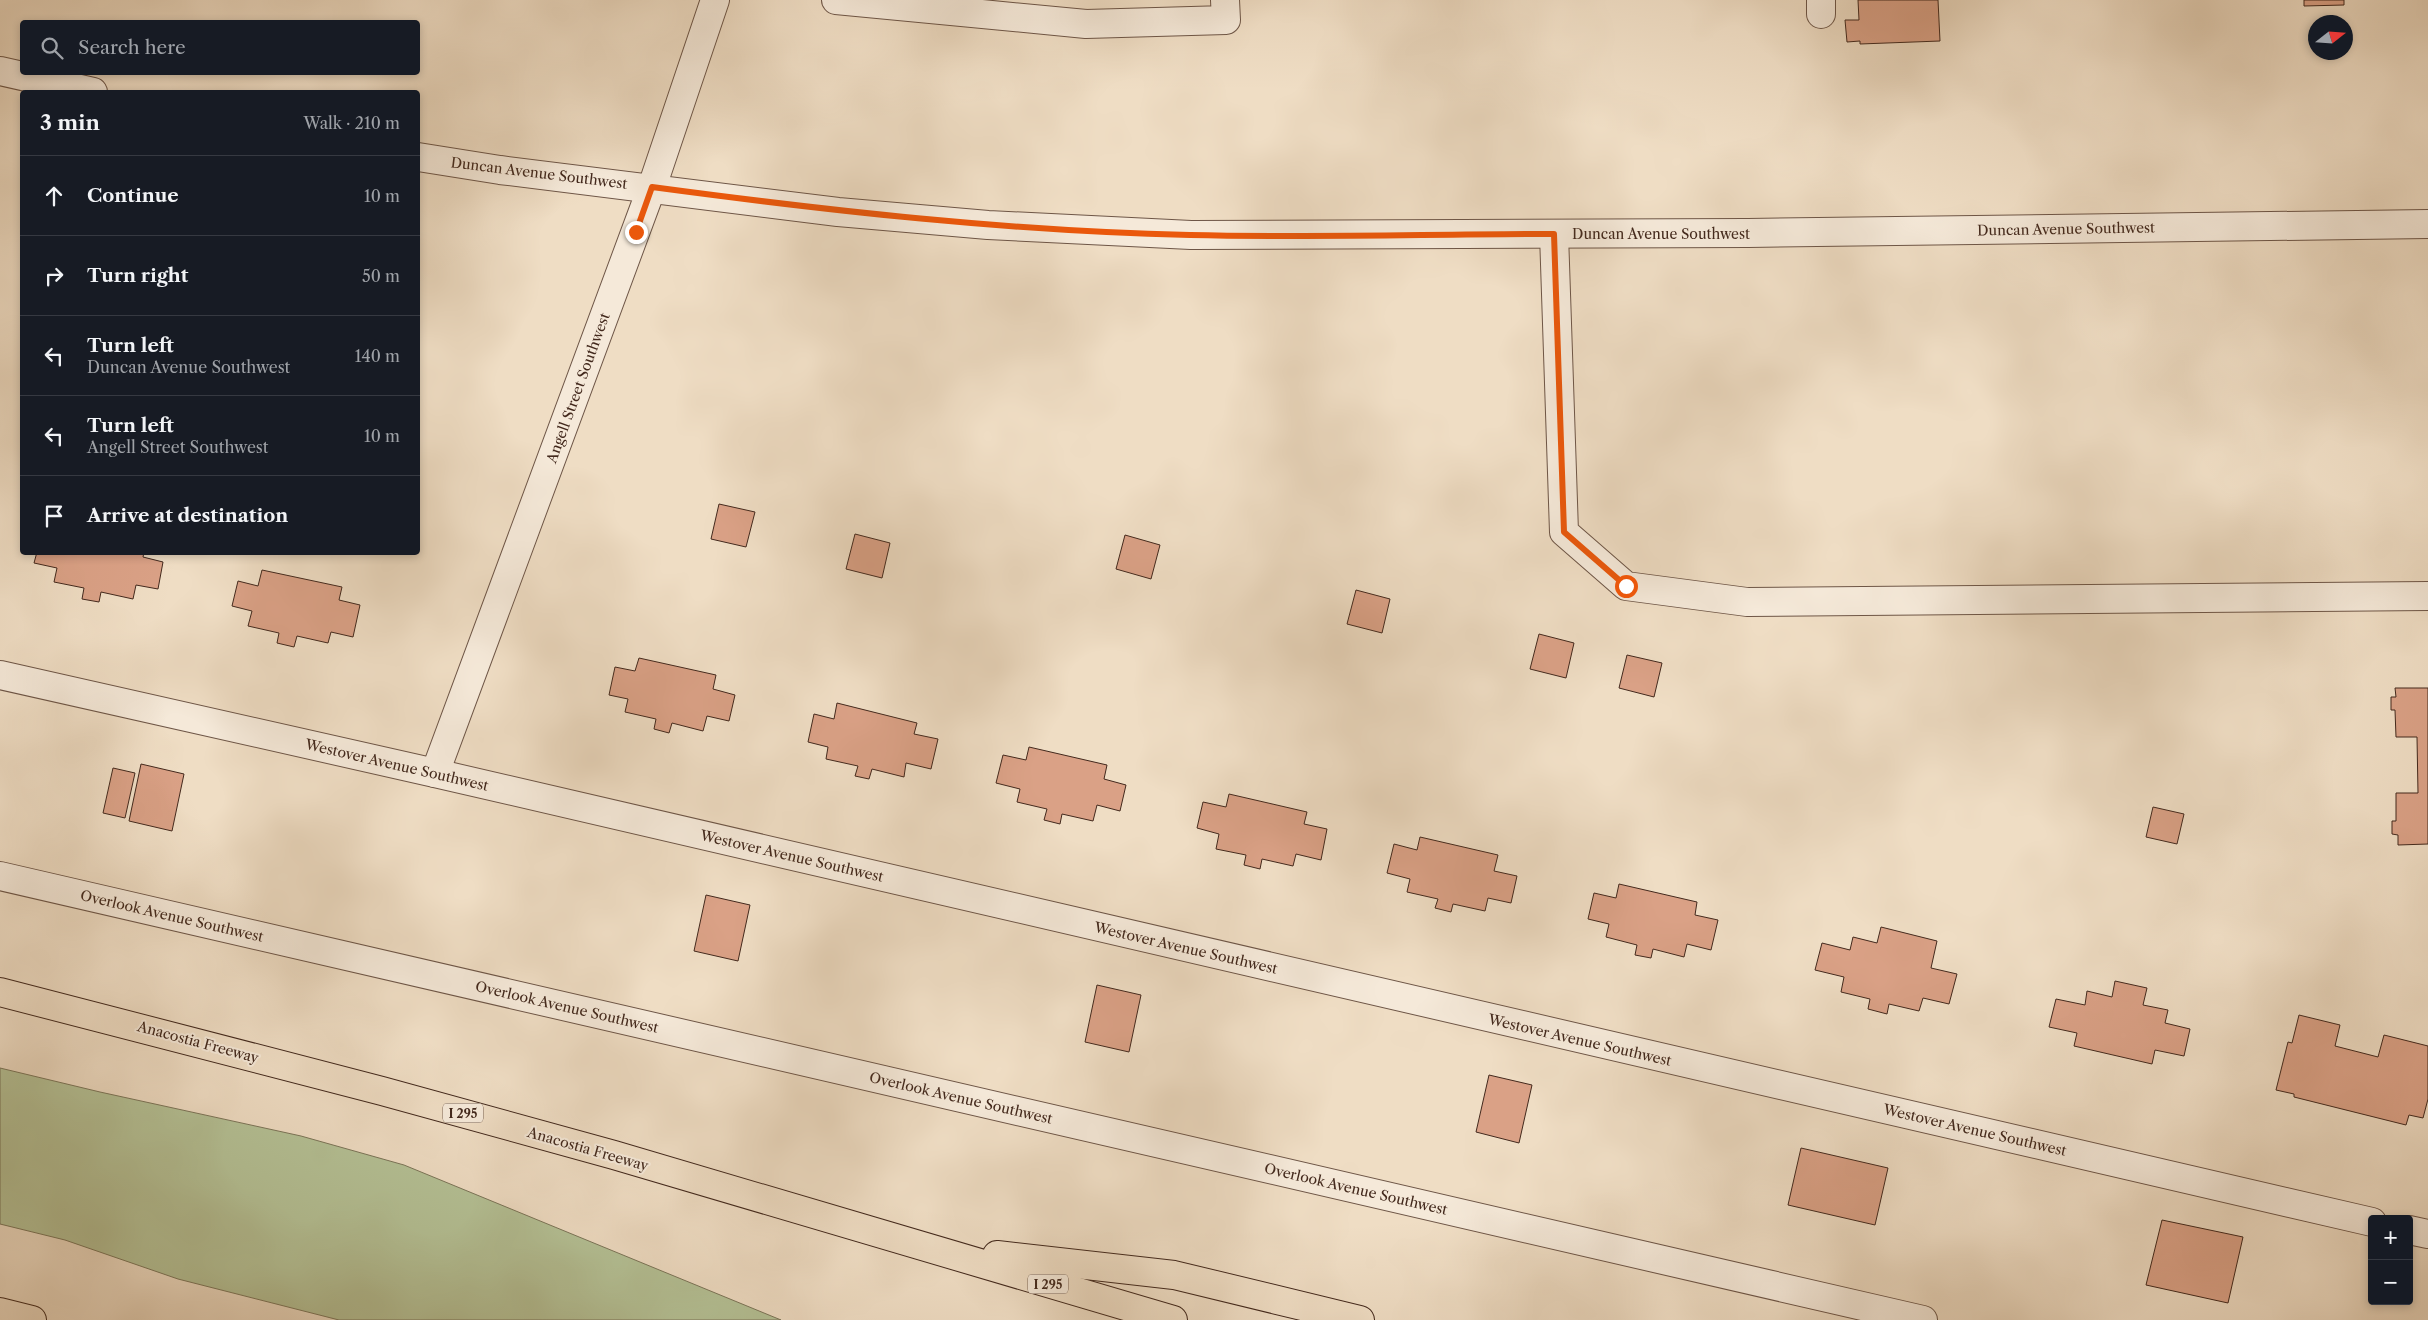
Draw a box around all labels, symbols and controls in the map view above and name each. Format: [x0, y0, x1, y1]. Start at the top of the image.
north arrow [2308, 15, 2353, 60]
search box [20, 20, 420, 75]
icon: search [38, 34, 66, 62]
text: Search here [78, 36, 186, 59]
text: 3 min [40, 110, 100, 135]
text: Walk · 210 m [304, 113, 400, 133]
street label: Duncan Avenue Southwest [450, 153, 628, 193]
icon: ahead [40, 182, 68, 210]
text: Continue [87, 184, 179, 207]
text: 10 m [364, 186, 400, 206]
street label: Duncan Avenue Southwest [1977, 218, 2155, 240]
route end [625, 221, 648, 244]
street label: Duncan Avenue Southwest [1572, 225, 1750, 243]
icon: right [40, 262, 68, 290]
text: Turn right [87, 264, 188, 287]
text: 50 m [362, 266, 400, 286]
street label: Angell Street Southwest [542, 310, 614, 467]
text: Turn left [87, 334, 174, 357]
icon: left [40, 342, 68, 370]
text: 140 m [355, 346, 400, 366]
text: Duncan Avenue Southwest [87, 357, 290, 377]
text: Turn left [87, 414, 174, 437]
icon: left [40, 422, 68, 450]
text: 10 m [364, 426, 400, 446]
text: Angell Street Southwest [87, 437, 268, 457]
icon: arrive [40, 502, 68, 530]
text: Arrive at destination [87, 504, 288, 527]
route start [1615, 575, 1638, 598]
street label: Westover Avenue Southwest [303, 735, 490, 795]
street label: Westover Avenue Southwest [698, 826, 885, 886]
street label: Overlook Avenue Southwest [79, 886, 265, 946]
street label: Westover Avenue Southwest [1092, 918, 1279, 978]
street label: Overlook Avenue Southwest [474, 977, 660, 1037]
street label: Westover Avenue Southwest [1486, 1010, 1673, 1070]
street label: Anacostia Freeway [134, 1017, 261, 1067]
street label: Overlook Avenue Southwest [868, 1068, 1054, 1128]
street label: Westover Avenue Southwest [1881, 1100, 2068, 1160]
road number: I 295 [443, 1104, 483, 1122]
street label: Anacostia Freeway [525, 1123, 651, 1175]
street label: Overlook Avenue Southwest [1263, 1159, 1449, 1219]
map controls [2368, 1215, 2413, 1305]
button: + [2368, 1215, 2413, 1260]
button: − [2368, 1260, 2413, 1305]
road number: I 295 [1028, 1274, 1068, 1294]

